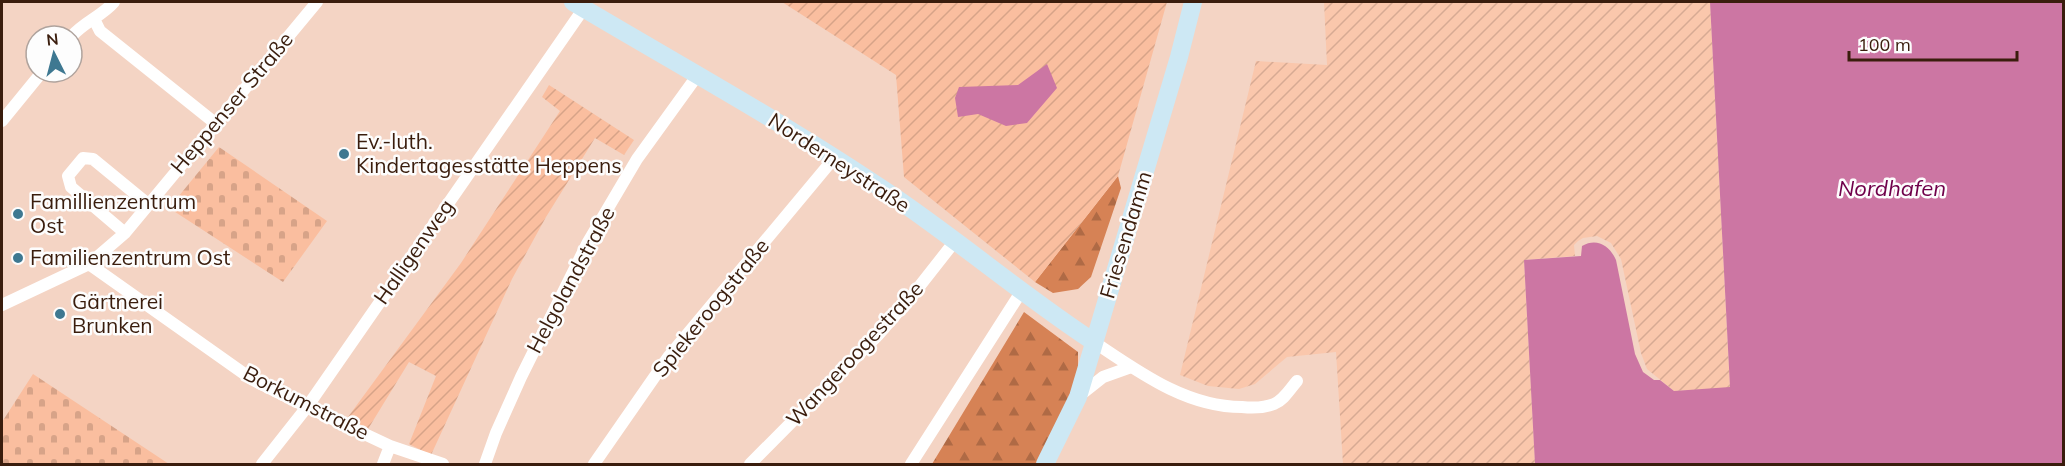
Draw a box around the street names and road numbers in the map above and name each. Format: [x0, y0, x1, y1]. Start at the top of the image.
street label: Heppenser Straße [165, 26, 298, 178]
street label: Norderneystraße [764, 107, 915, 218]
street label: Friesendamm [1093, 168, 1157, 302]
street label: Halligenweg [367, 194, 459, 309]
street label: Helgolandstraße [521, 202, 620, 357]
street label: Spiekeroogstraße [646, 233, 774, 382]
street label: Wangeroogestraße [780, 275, 928, 431]
street label: Borkumstraße [239, 359, 374, 445]

